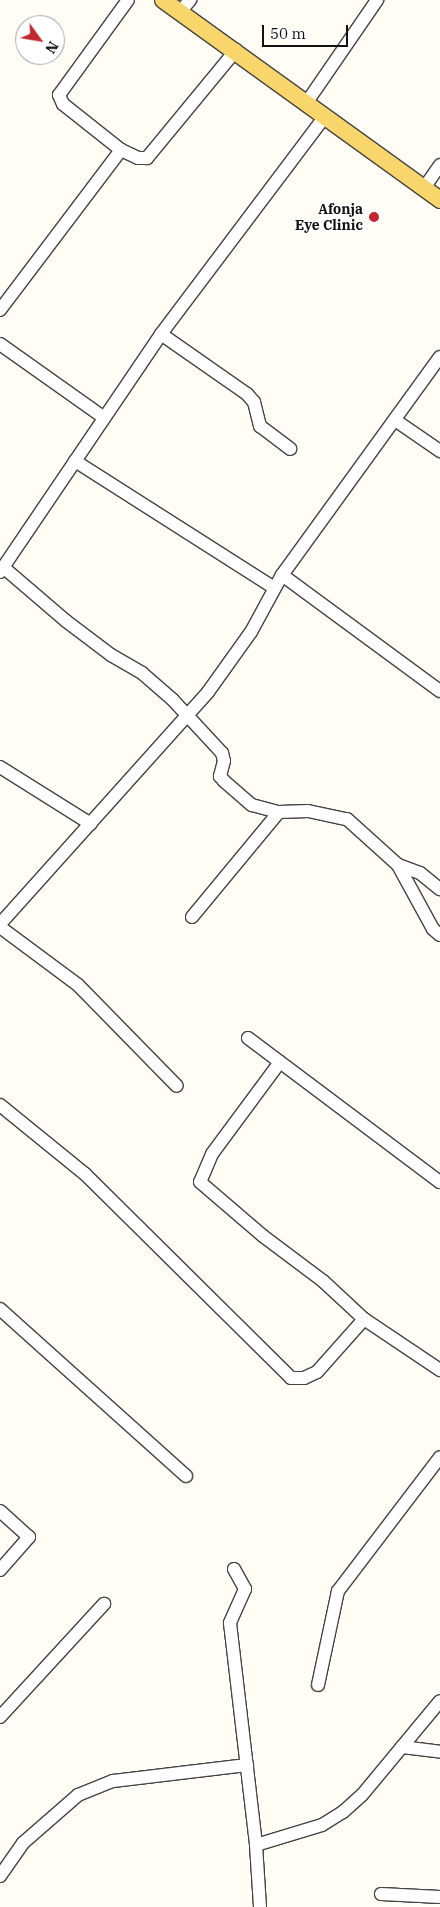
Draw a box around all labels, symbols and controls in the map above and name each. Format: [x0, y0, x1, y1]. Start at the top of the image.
north arrow [15, 15, 65, 65]
scale bar [265, 15, 351, 47]
text: 50 m [270, 24, 306, 43]
text: N [41, 38, 62, 57]
place label: Afonja Eye Clinic [295, 201, 363, 233]
marker: Afonja Eye Clinic [367, 210, 381, 224]

